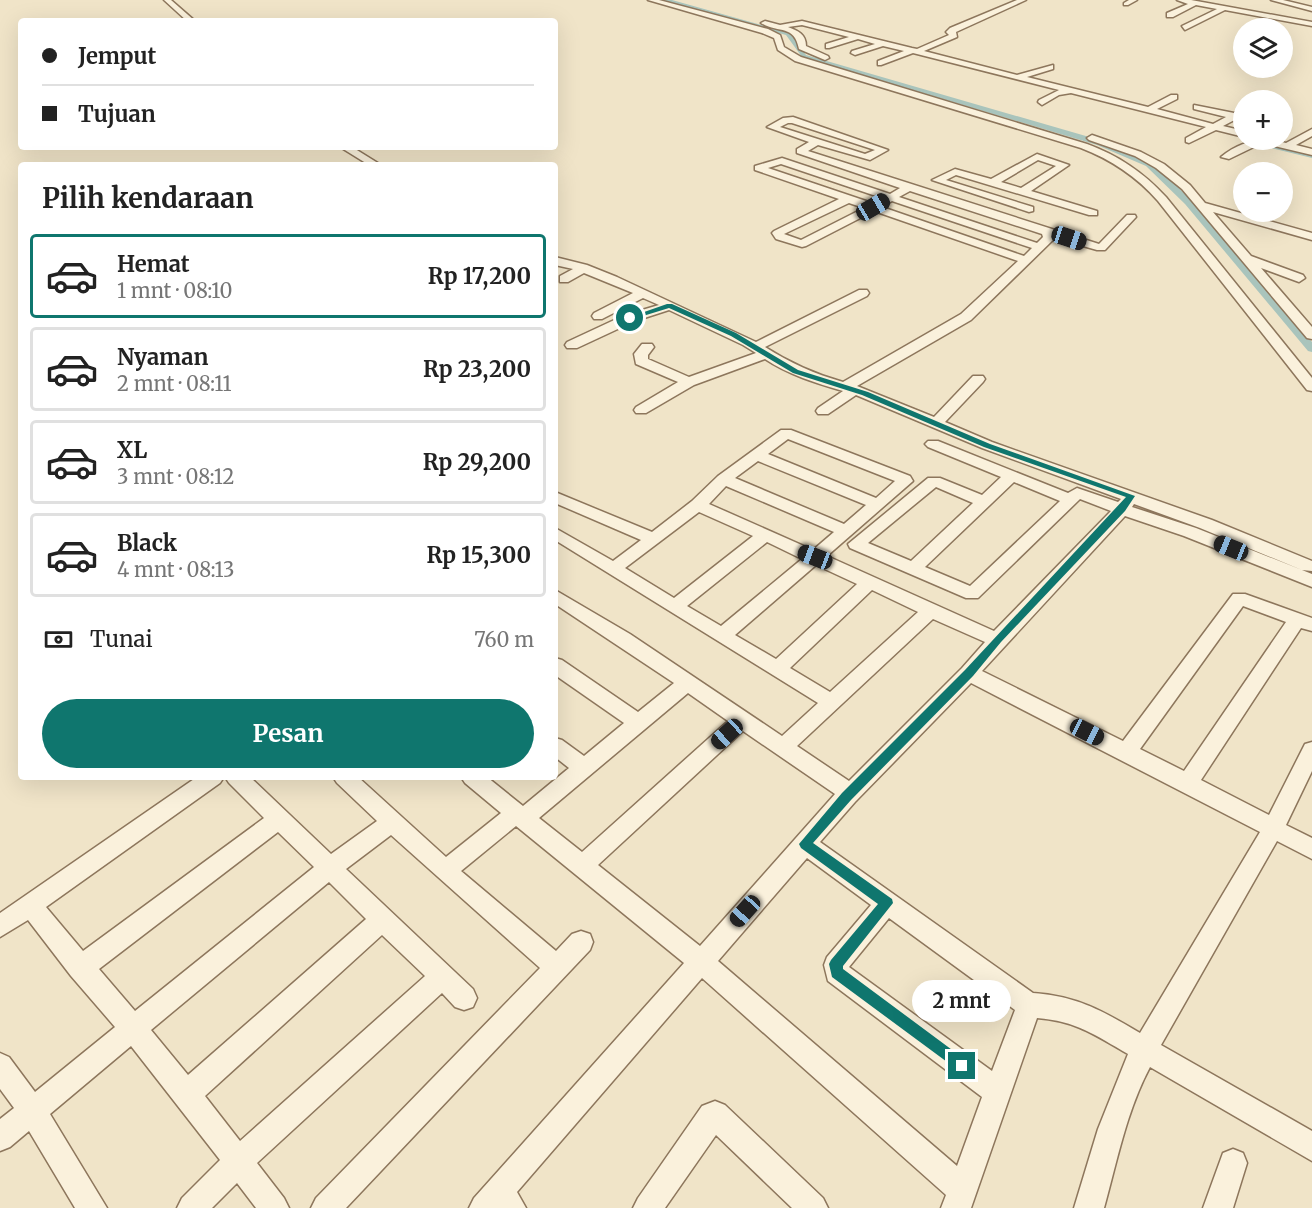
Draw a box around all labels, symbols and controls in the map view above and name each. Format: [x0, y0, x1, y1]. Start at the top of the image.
map controls [1233, 18, 1293, 222]
button: layers [1233, 18, 1293, 78]
text: Jemput [78, 42, 156, 70]
button: + [1233, 90, 1293, 150]
text: Tujuan [78, 100, 156, 128]
button: − [1233, 162, 1293, 222]
text: Pilih kendaraan [42, 181, 254, 215]
car [853, 190, 893, 224]
car [1049, 224, 1089, 252]
icon: car [45, 249, 99, 303]
text: Hemat [117, 250, 190, 278]
text: Rp 17,200 [428, 262, 531, 290]
text: 1 mnt · 08:10 [117, 278, 232, 303]
route start [616, 304, 643, 331]
icon: car [45, 342, 99, 396]
text: Nyaman [117, 343, 208, 371]
text: Rp 23,200 [423, 355, 531, 383]
text: 2 mnt · 08:11 [117, 371, 232, 396]
icon: car [45, 435, 99, 489]
text: XL [117, 436, 147, 464]
text: Rp 29,200 [423, 448, 531, 476]
text: 3 mnt · 08:12 [117, 464, 234, 489]
icon: car [45, 528, 99, 582]
text: Black [117, 529, 177, 557]
car [1211, 533, 1251, 563]
text: Rp 15,300 [426, 541, 531, 569]
car [795, 542, 835, 572]
text: 4 mnt · 08:13 [117, 557, 235, 582]
icon: cash [42, 623, 75, 656]
text: Tunai [90, 625, 153, 653]
text: 760 m [474, 627, 534, 652]
button: Pesan [42, 699, 534, 768]
car [708, 715, 746, 753]
car [1067, 716, 1107, 748]
car [726, 892, 764, 930]
callout: 2 mnt [912, 979, 1012, 1021]
text: 2 mnt [932, 988, 991, 1013]
route end [948, 1052, 975, 1079]

